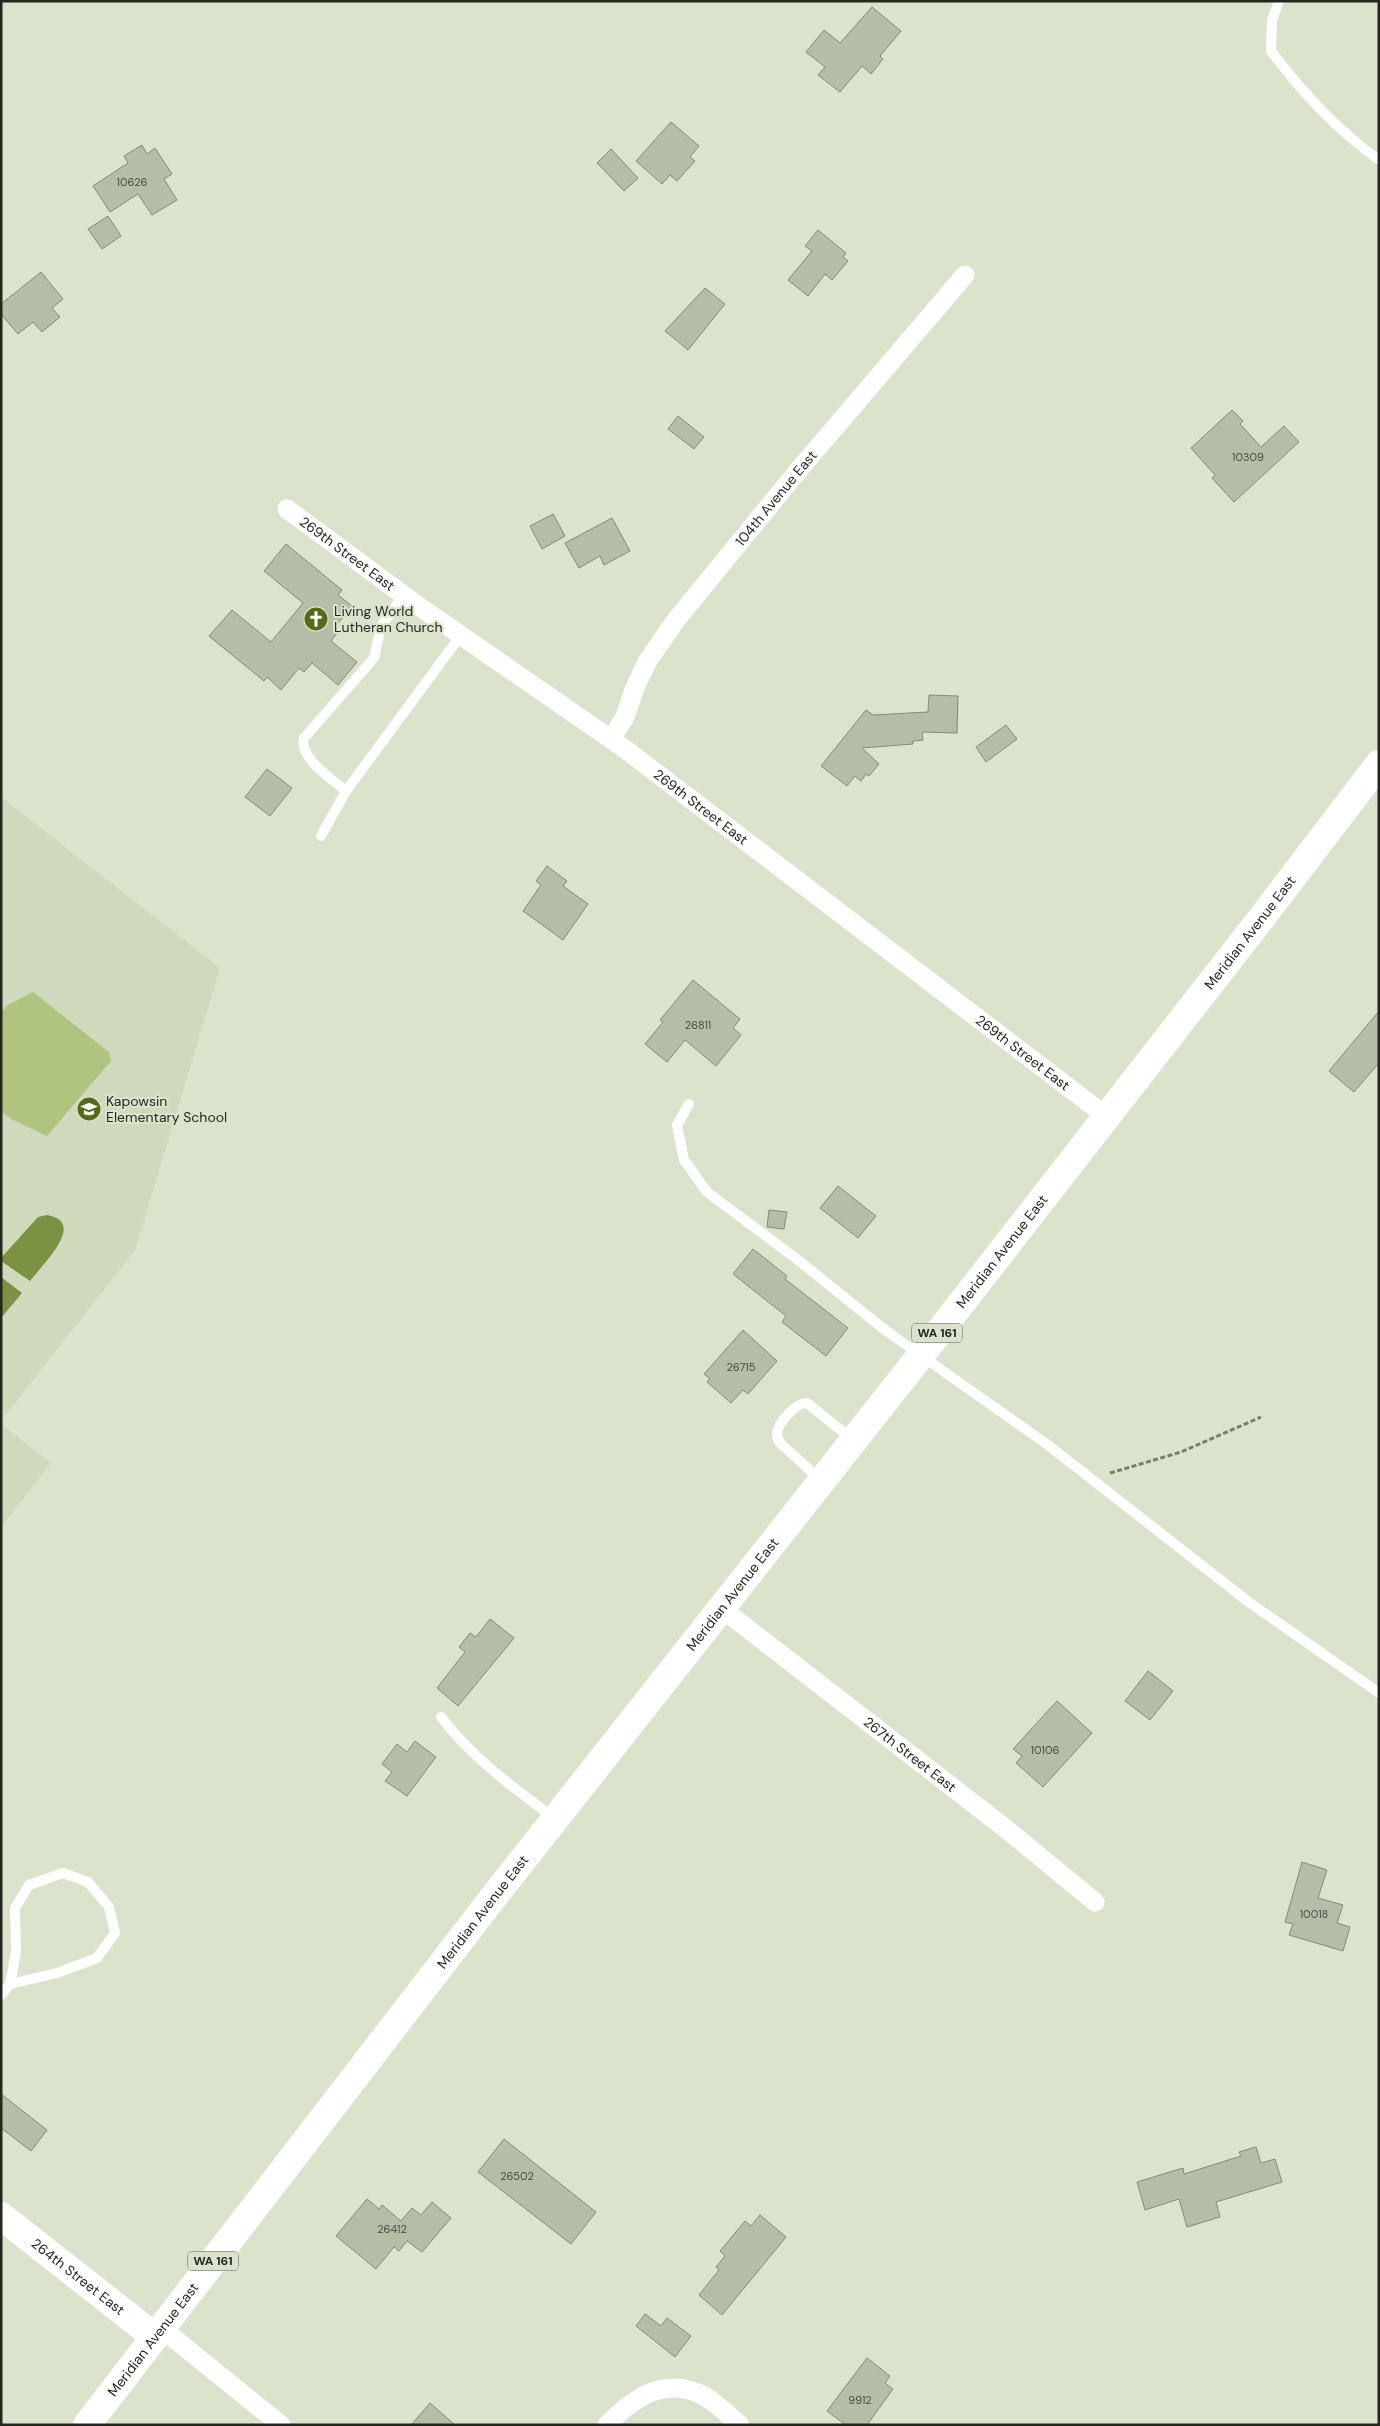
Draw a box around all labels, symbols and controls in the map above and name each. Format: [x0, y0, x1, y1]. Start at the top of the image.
house number: 10626 [117, 175, 147, 189]
street label: 104th Avenue East [731, 447, 821, 550]
house number: 10309 [1232, 450, 1264, 464]
street label: 269th Street East [296, 512, 399, 595]
place label: Living World Lutheran Church [334, 602, 443, 636]
church icon: Living World Lutheran Church [303, 606, 329, 632]
street label: 269th Street East [650, 765, 752, 849]
street label: Meridian Avenue East [1200, 872, 1299, 993]
street label: 269th Street East [972, 1011, 1074, 1094]
house number: 26811 [685, 1018, 711, 1032]
place label: Kapowsin Elementary School [106, 1092, 227, 1126]
school or university icon: Kapowsin Elementary School [76, 1096, 102, 1122]
street label: Meridian Avenue East [952, 1191, 1052, 1312]
road number: WA 161 [912, 1324, 962, 1342]
house number: 26715 [726, 1360, 756, 1374]
street label: Meridian Avenue East [682, 1534, 782, 1654]
street label: 267th Street East [860, 1713, 960, 1796]
house number: 10106 [1031, 1743, 1059, 1757]
street label: Meridian Avenue East [433, 1851, 532, 1972]
house number: 10018 [1300, 1907, 1328, 1921]
house number: 26502 [500, 2169, 534, 2183]
house number: 26412 [377, 2222, 407, 2236]
street label: 264th Street East [28, 2234, 128, 2319]
road number: WA 161 [188, 2252, 238, 2270]
street label: Meridian Avenue East [103, 2279, 202, 2400]
house number: 9912 [848, 2393, 872, 2407]

